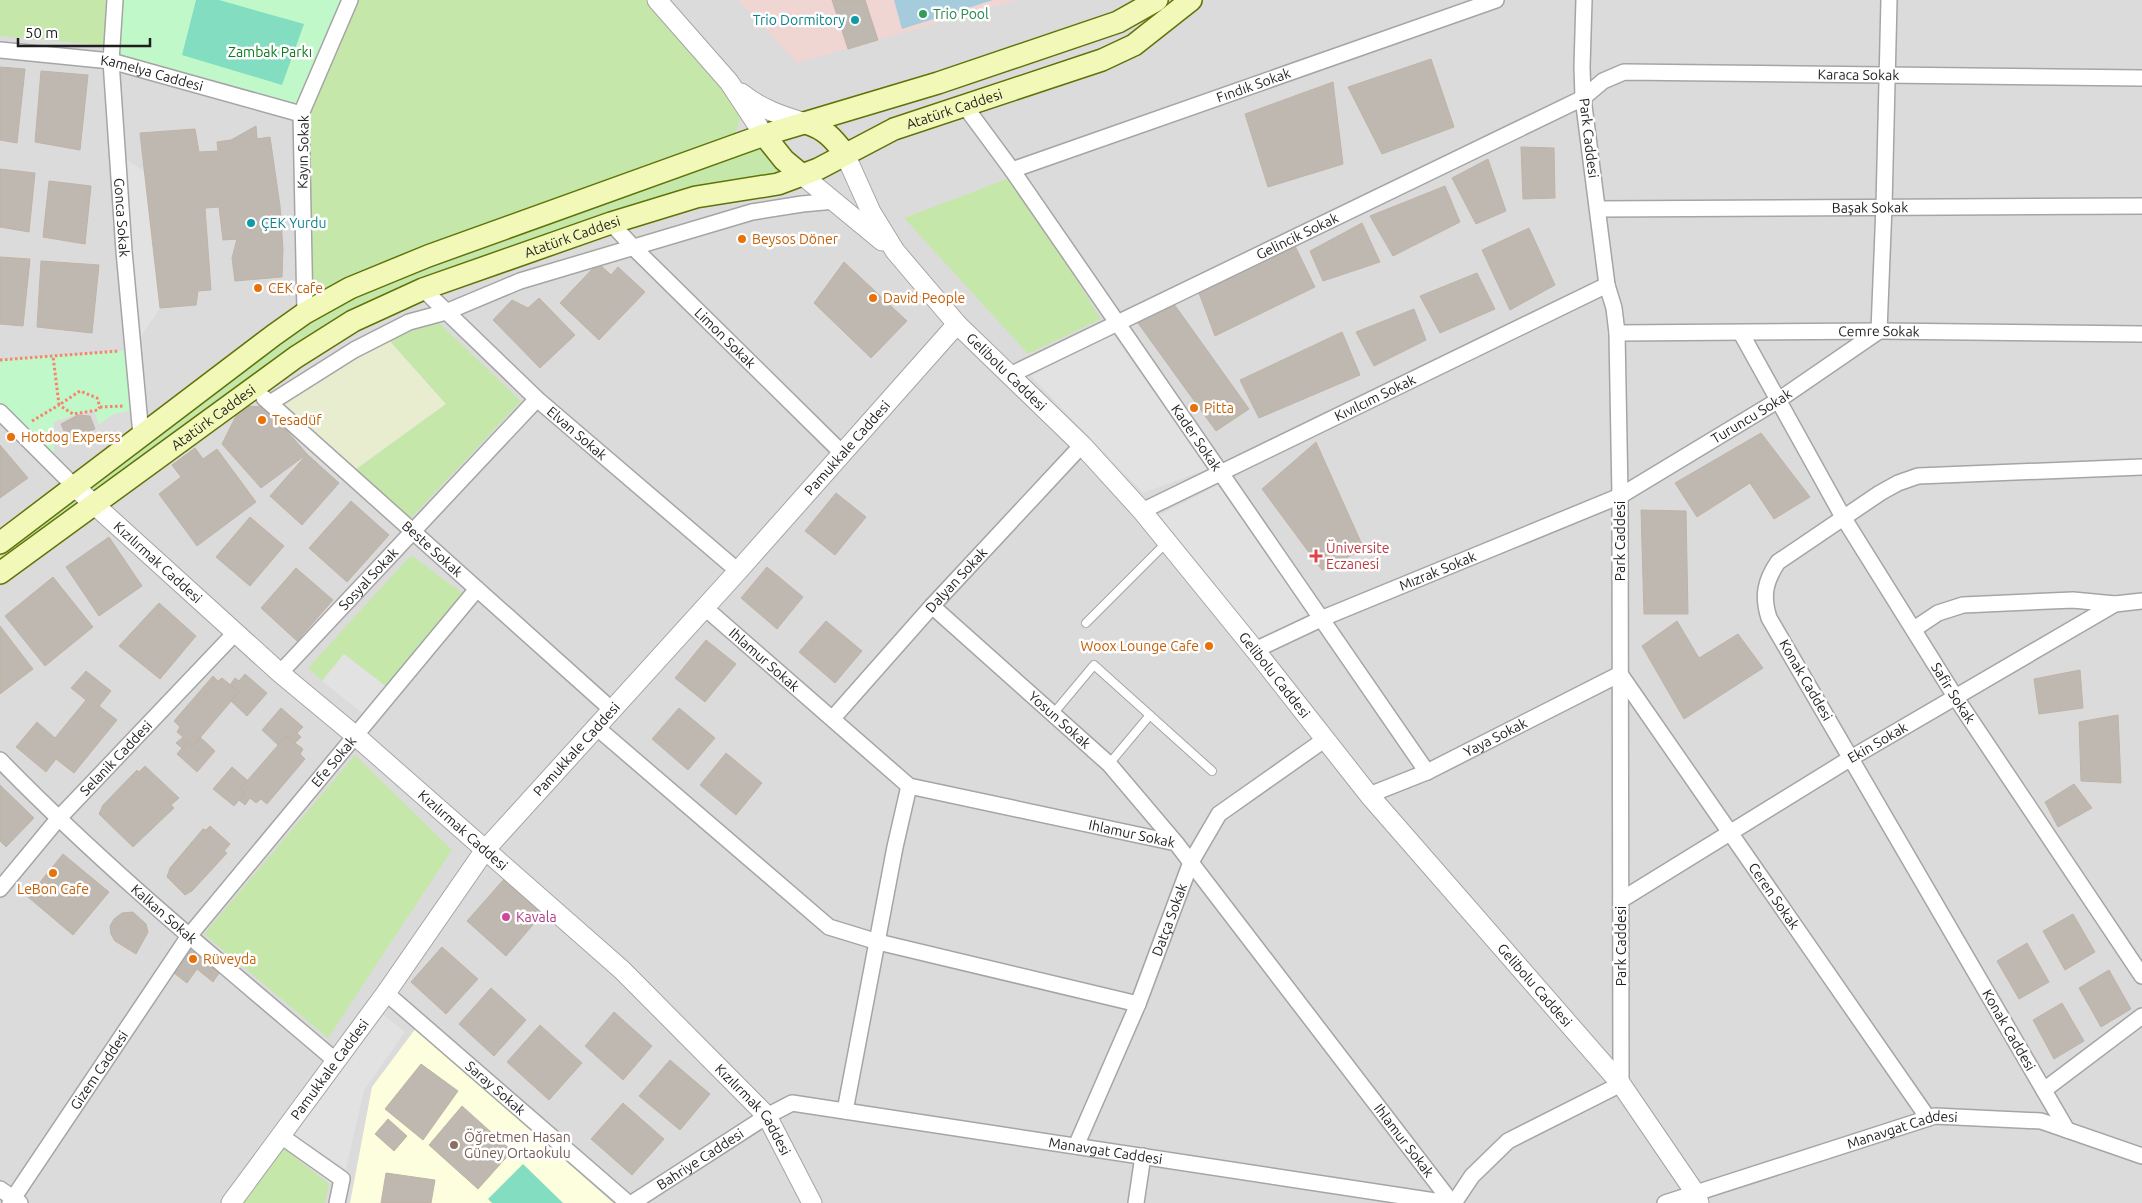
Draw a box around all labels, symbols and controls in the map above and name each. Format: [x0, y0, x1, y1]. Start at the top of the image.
place label: Trio Pool [933, 6, 989, 22]
marker: Trio Pool [917, 8, 929, 20]
place label: Trio Dormitory [753, 12, 845, 28]
marker: Trio Dormitory [849, 14, 861, 26]
scale bar [18, 15, 150, 47]
text: 50 m [25, 24, 58, 41]
park label: Zambak Parkı [228, 44, 312, 60]
street label: Kamelya Caddesi [100, 52, 205, 94]
street label: Fındık Sokak [1214, 65, 1293, 106]
street label: Karaca Sokak [1817, 66, 1900, 83]
street label: Atatürk Caddesi [904, 86, 1004, 132]
street label: Park Caddesi [1576, 97, 1602, 179]
street label: Kayın Sokak [294, 115, 312, 189]
street label: Gonca Sokak [111, 177, 133, 258]
street label: Başak Sokak [1832, 199, 1908, 216]
street label: Gelincik Sokak [1254, 210, 1341, 263]
street label: Atatürk Caddesi [522, 213, 622, 261]
place label: ÇEK Yurdu [261, 215, 326, 231]
marker: ÇEK Yurdu [245, 217, 257, 229]
place label: Beysos Döner [752, 231, 839, 247]
marker: Beysos Döner [736, 233, 748, 245]
place label: CEK cafe [268, 280, 323, 296]
marker: CEK cafe [252, 282, 264, 294]
place label: David People [883, 290, 965, 306]
marker: David People [867, 292, 879, 304]
street label: Limon Sokak [691, 304, 759, 371]
street label: Cemre Sokak [1838, 323, 1920, 339]
street label: Gelibolu Caddesi [963, 330, 1050, 414]
street label: Kıvılcım Sokak [1332, 371, 1418, 424]
street label: Atatürk Caddesi [168, 381, 259, 453]
street label: Turuncu Sokak [1708, 385, 1795, 447]
street label: Pamukkale Caddesi [801, 397, 893, 499]
place label: Pitta [1204, 400, 1234, 416]
street label: Kader Sokak [1168, 401, 1225, 474]
marker: Pitta [1188, 402, 1200, 414]
street label: Elvan Sokak [544, 403, 610, 463]
place label: Tesadüf [272, 412, 322, 428]
marker: Tesadüf [256, 414, 268, 426]
place label: Hotdog Experss [21, 429, 121, 445]
marker: Hotdog Experss [5, 431, 17, 443]
street label: Park Caddesi [1612, 501, 1628, 581]
street label: Kızılırmak Caddesi [111, 518, 205, 606]
street label: Beste Sokak [399, 518, 466, 580]
place label: Üniversite Eczanesi [1326, 539, 1389, 572]
street label: Dalyan Sokak [922, 544, 990, 616]
street label: Sosyal Sokak [335, 545, 401, 613]
street label: Mızrak Sokak [1397, 548, 1478, 594]
marker: Üniversite Eczanesi [1310, 550, 1322, 562]
street label: Ihlamur Sokak [726, 625, 803, 695]
street label: Gelibolu Caddesi [1236, 629, 1313, 721]
street label: Konak Caddesi [1776, 636, 1836, 724]
place label: Woox Lounge Cafe [1081, 638, 1199, 654]
marker: Woox Lounge Cafe [1203, 640, 1215, 652]
street label: Safir Sokak [1928, 660, 1979, 726]
street label: Yosun Sokak [1025, 688, 1094, 752]
street label: Pamukkale Caddesi [530, 699, 623, 799]
street label: Yaya Sokak [1461, 715, 1530, 760]
street label: Selanik Caddesi [77, 717, 155, 799]
street label: Ekin Sokak [1845, 719, 1910, 766]
street label: Efe Sokak [308, 733, 359, 790]
street label: Kızılırmak Caddesi [415, 787, 511, 874]
street label: Ihlamur Sokak [1087, 817, 1177, 851]
street label: Ceren Sokak [1745, 860, 1803, 932]
marker: LeBon Cafe [47, 867, 59, 879]
place label: LeBon Cafe [17, 881, 89, 897]
street label: Kalkan Sokak [128, 881, 200, 947]
street label: Datça Sokak [1149, 881, 1190, 958]
street label: Park Caddesi [1613, 906, 1629, 986]
place label: Kavala [516, 909, 557, 925]
marker: Kavala [500, 911, 512, 923]
street label: Gelibolu Caddesi [1494, 940, 1575, 1030]
place label: Rüveyda [203, 951, 256, 967]
marker: Rüveyda [187, 953, 199, 965]
street label: Konak Caddesi [1979, 986, 2039, 1074]
street label: Pamukkale Caddesi [287, 1016, 372, 1123]
street label: Gizem Caddesi [67, 1028, 131, 1113]
street label: Saray Sokak [462, 1058, 529, 1118]
street label: Kızılırmak Caddesi [712, 1060, 794, 1158]
street label: Ihlamur Sokak [1371, 1101, 1437, 1180]
street label: Manavgat Caddesi [1845, 1108, 1958, 1152]
street label: Bahriye Caddesi [654, 1125, 746, 1193]
place label: Öğretmen Hasan Güney Ortaokulu [464, 1128, 571, 1161]
street label: Manavgat Caddesi [1048, 1134, 1164, 1167]
marker: Öğretmen Hasan Güney Ortaokulu [448, 1139, 460, 1151]

